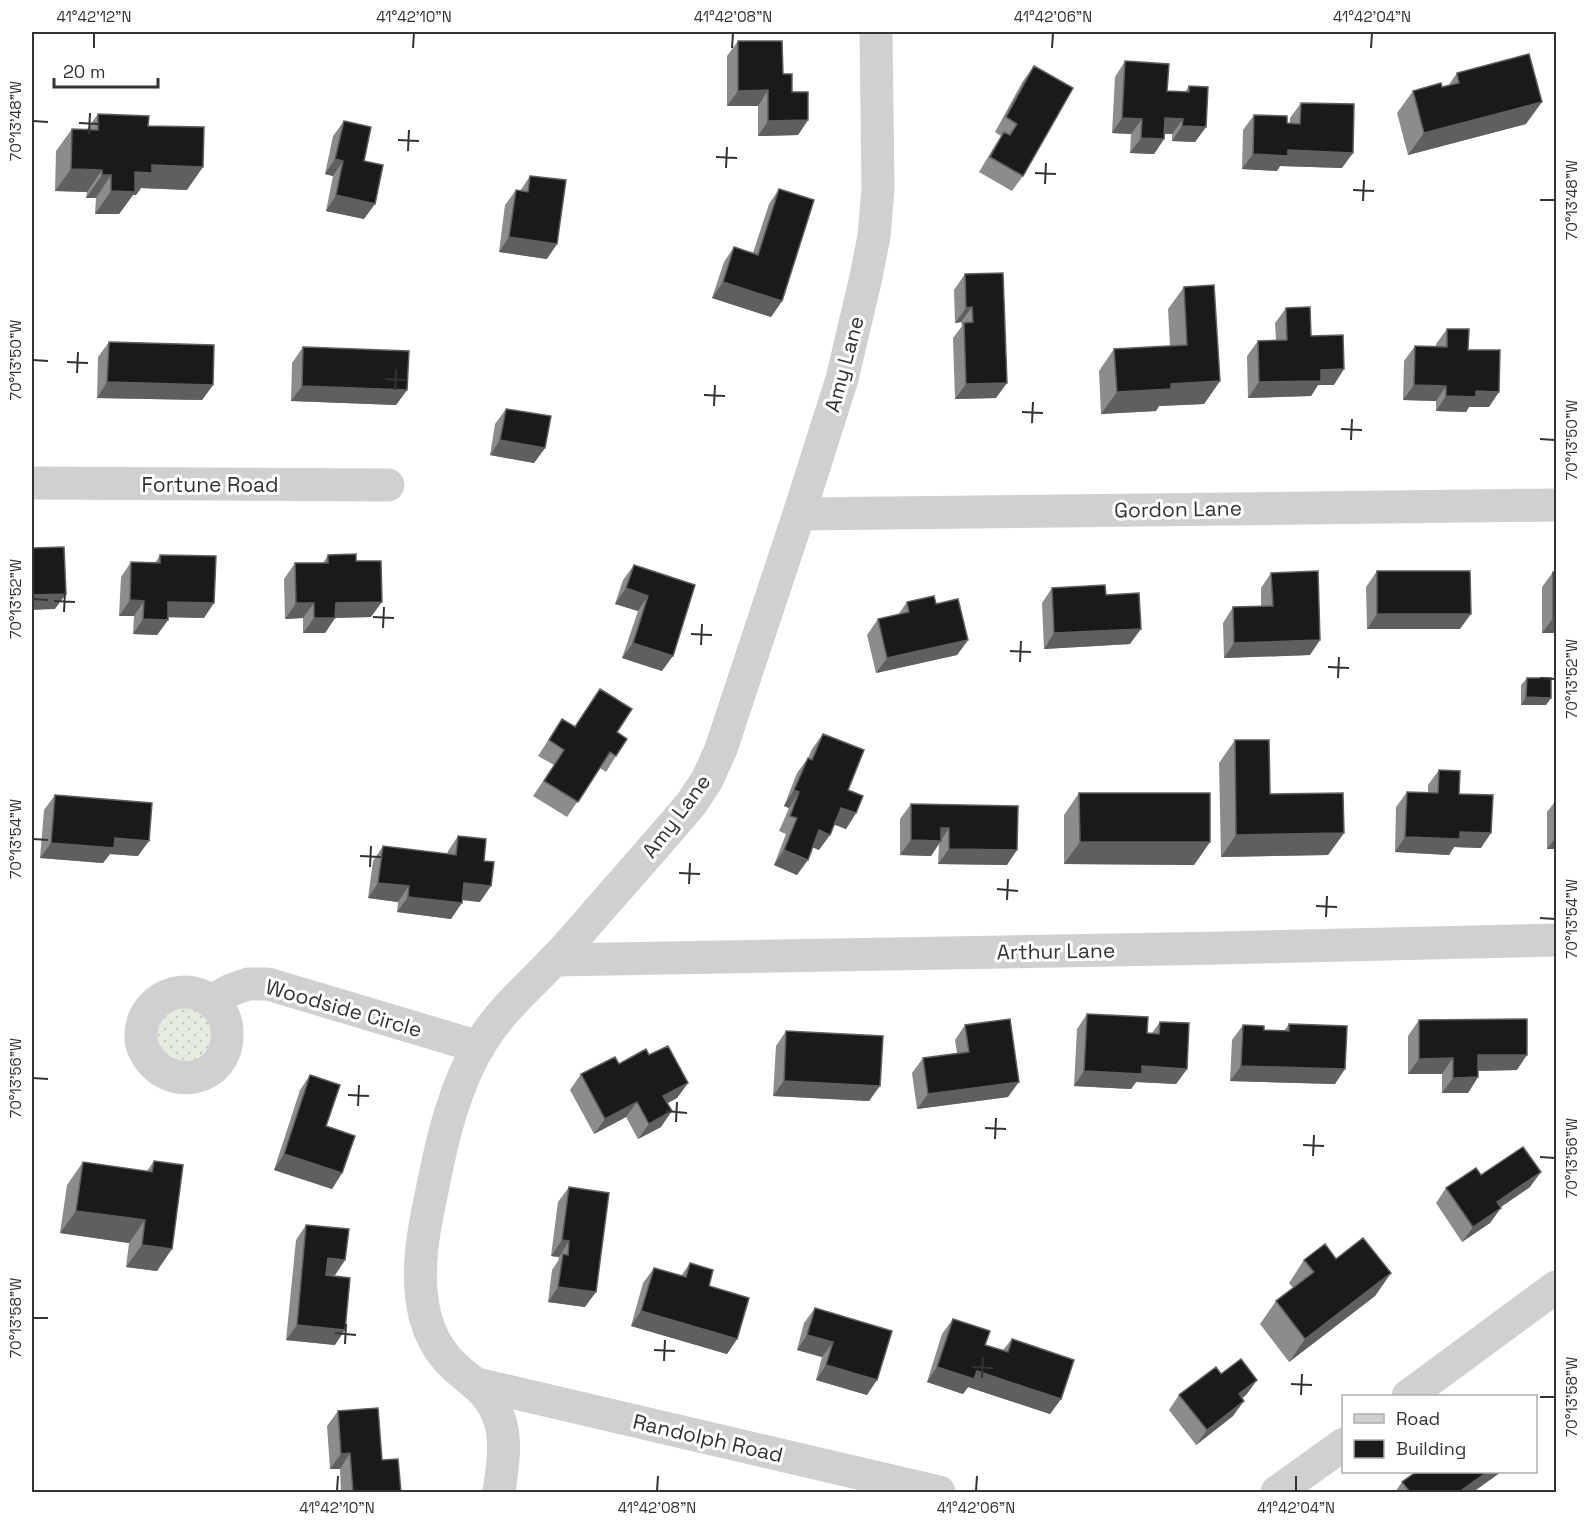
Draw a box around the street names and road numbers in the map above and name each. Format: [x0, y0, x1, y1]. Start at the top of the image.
street label: Amy Lane [818, 313, 870, 415]
street label: Fortune Road [142, 471, 278, 498]
street label: Gordon Lane [1114, 494, 1242, 524]
street label: Amy Lane [636, 769, 716, 863]
street label: Arthur Lane [997, 936, 1115, 966]
street label: Woodside Circle [263, 973, 425, 1043]
street label: Randolph Road [630, 1408, 786, 1468]

